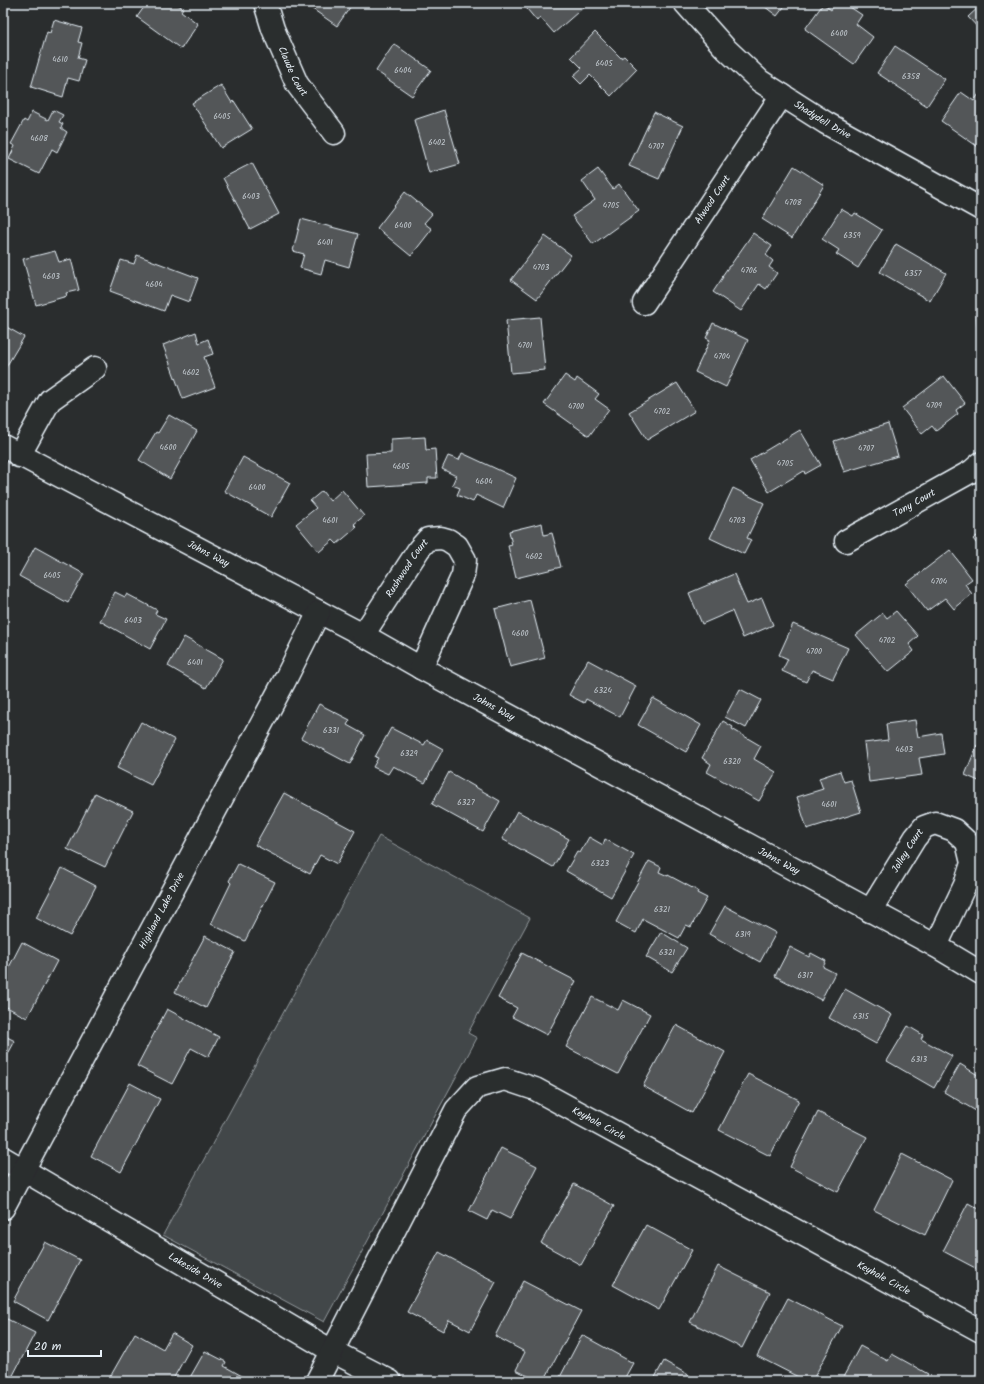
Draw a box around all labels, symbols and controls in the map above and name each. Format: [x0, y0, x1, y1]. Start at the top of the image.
house number: 6400 [831, 27, 847, 40]
street label: Claude Court [274, 44, 312, 100]
house number: 4610 [52, 53, 68, 66]
house number: 6405 [595, 57, 613, 70]
house number: 6404 [394, 64, 412, 77]
house number: 6358 [902, 70, 920, 83]
street label: Shadydell Drive [791, 97, 855, 144]
house number: 6405 [213, 110, 231, 123]
house number: 4608 [30, 132, 48, 145]
house number: 6402 [428, 136, 446, 149]
house number: 4707 [648, 140, 664, 153]
street label: Alwood Court [690, 172, 735, 227]
house number: 6403 [242, 190, 260, 203]
house number: 4708 [785, 196, 802, 209]
house number: 4705 [603, 199, 620, 212]
house number: 6400 [395, 219, 411, 232]
house number: 6359 [843, 229, 861, 242]
house number: 6401 [317, 236, 333, 249]
house number: 4703 [533, 261, 550, 274]
house number: 4706 [741, 264, 757, 277]
house number: 6357 [905, 267, 922, 280]
house number: 4603 [42, 270, 60, 283]
house number: 4604 [145, 278, 163, 291]
house number: 4701 [518, 339, 533, 352]
house number: 4704 [714, 350, 731, 363]
house number: 4602 [182, 366, 200, 379]
house number: 4709 [926, 399, 942, 412]
house number: 4700 [568, 400, 584, 413]
house number: 4702 [654, 405, 671, 418]
house number: 4600 [160, 441, 176, 454]
house number: 4707 [858, 442, 874, 455]
house number: 4705 [777, 457, 794, 470]
house number: 4605 [392, 460, 410, 473]
house number: 4604 [475, 475, 493, 488]
house number: 6400 [249, 481, 265, 494]
street label: Tony Court [890, 485, 938, 521]
house number: 4601 [322, 514, 338, 527]
house number: 4703 [729, 514, 746, 527]
street label: Rushwood Court [381, 535, 433, 601]
street label: Johns Way [185, 536, 233, 572]
house number: 4602 [525, 550, 543, 563]
house number: 6405 [43, 569, 61, 582]
house number: 4704 [931, 575, 948, 588]
house number: 6403 [124, 614, 142, 627]
house number: 4600 [512, 627, 528, 640]
house number: 4702 [879, 634, 896, 647]
house number: 4700 [806, 645, 822, 658]
house number: 6401 [187, 656, 203, 669]
house number: 6324 [594, 684, 613, 697]
street label: Johns Way [470, 689, 518, 725]
house number: 6331 [323, 724, 340, 737]
house number: 4603 [895, 743, 913, 756]
house number: 6329 [400, 747, 418, 760]
house number: 6320 [723, 755, 741, 768]
house number: 6327 [457, 796, 475, 809]
house number: 4601 [821, 798, 837, 811]
street label: Jolley Court [887, 825, 928, 876]
street label: Johns Way [755, 843, 803, 879]
house number: 6323 [591, 857, 610, 870]
street label: Highland Lake Drive [135, 869, 189, 952]
house number: 6321 [654, 903, 671, 916]
house number: 6319 [735, 928, 751, 941]
house number: 6321 [659, 946, 676, 959]
house number: 6317 [797, 969, 813, 982]
house number: 6315 [853, 1010, 870, 1023]
house number: 6313 [911, 1053, 927, 1066]
street label: Keyhole Circle [569, 1102, 629, 1145]
street label: Lakeside Drive [165, 1249, 226, 1293]
street label: Keyhole Circle [854, 1257, 914, 1299]
scale bar [28, 1332, 101, 1358]
text: 20 m [34, 1337, 62, 1356]

